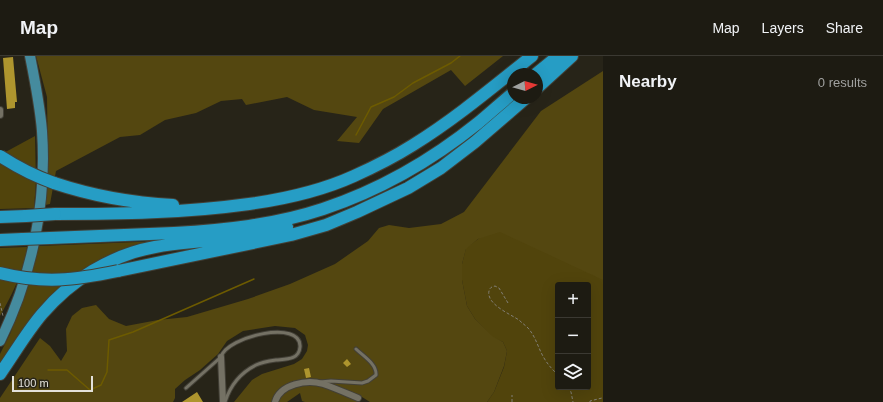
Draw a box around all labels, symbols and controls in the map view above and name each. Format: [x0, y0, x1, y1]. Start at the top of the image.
text: Map [20, 17, 58, 38]
text: Map [712, 20, 740, 36]
text: Layers [762, 20, 804, 36]
text: Share [826, 20, 863, 36]
north arrow [507, 68, 543, 104]
text: Nearby [619, 72, 677, 91]
text: 0 results [818, 75, 867, 90]
map controls [555, 282, 591, 390]
button: + [555, 282, 591, 318]
button: − [555, 318, 591, 354]
button: layers [555, 354, 591, 390]
scale bar [12, 374, 93, 393]
text: 100 m [18, 377, 49, 389]

